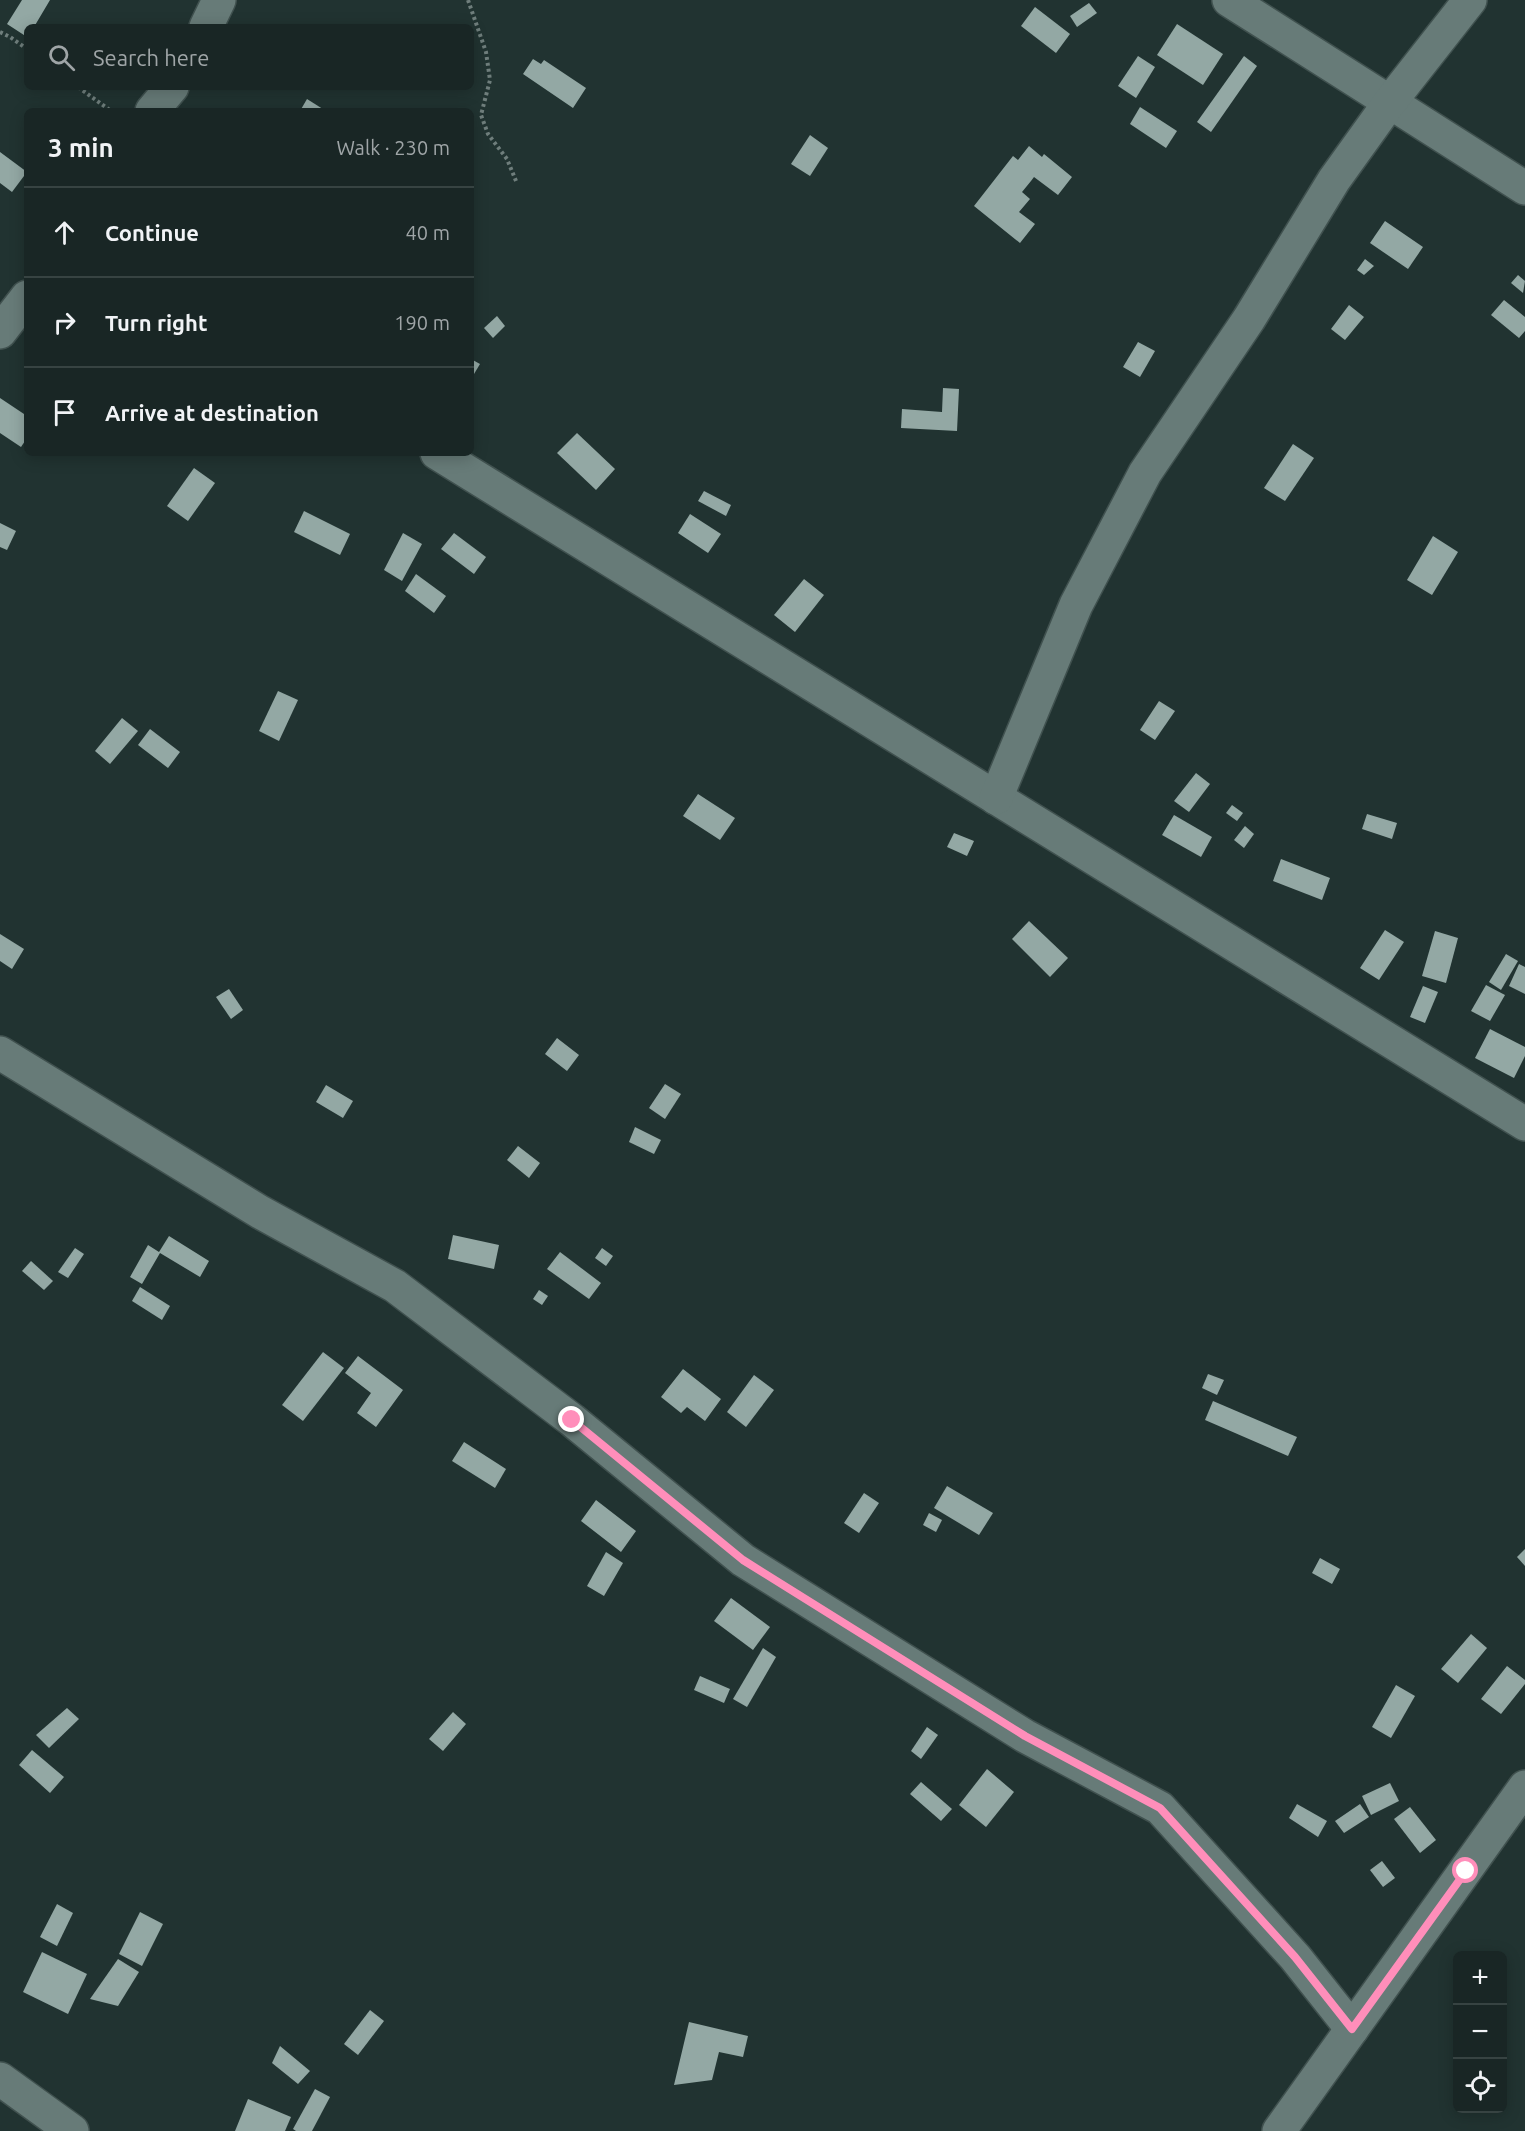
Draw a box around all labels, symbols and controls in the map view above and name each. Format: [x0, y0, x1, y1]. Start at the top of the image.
search box [24, 24, 474, 90]
icon: search [45, 41, 78, 74]
text: Search here [93, 45, 209, 70]
text: 3 min [48, 133, 114, 162]
text: Walk · 230 m [337, 136, 450, 159]
icon: ahead [48, 216, 81, 249]
text: Continue [105, 220, 199, 245]
text: 40 m [406, 221, 450, 244]
icon: right [48, 306, 81, 339]
text: Turn right [105, 310, 207, 335]
text: 190 m [394, 311, 450, 334]
icon: arrive [48, 396, 81, 429]
text: Arrive at destination [105, 400, 319, 425]
route end [558, 1406, 584, 1432]
route start [1452, 1857, 1478, 1883]
map controls [1453, 1951, 1507, 2113]
button: + [1453, 1951, 1507, 2005]
button: − [1453, 2005, 1507, 2059]
button: locate [1453, 2059, 1507, 2113]

